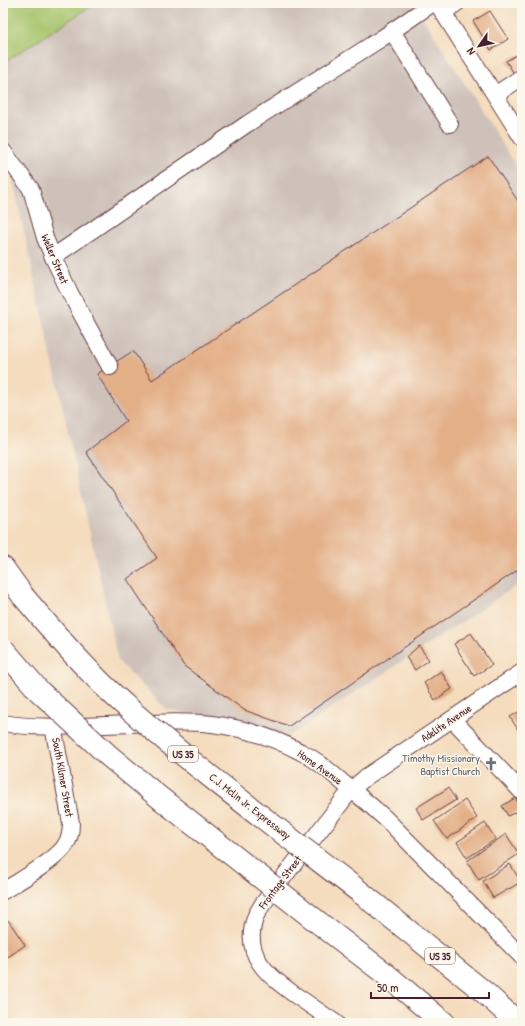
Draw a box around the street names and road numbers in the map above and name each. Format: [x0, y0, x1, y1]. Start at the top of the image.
street label: Weller Street [38, 232, 72, 286]
street label: Adelite Avenue [418, 701, 474, 745]
street label: South Kilmer Street [49, 736, 77, 818]
road number: US 35 [168, 746, 198, 762]
street label: Home Avenue [295, 746, 346, 788]
street label: C.J. Mclin Jr. Expressway [206, 770, 294, 842]
street label: Frontage Street [255, 852, 305, 912]
road number: US 35 [425, 948, 455, 964]

